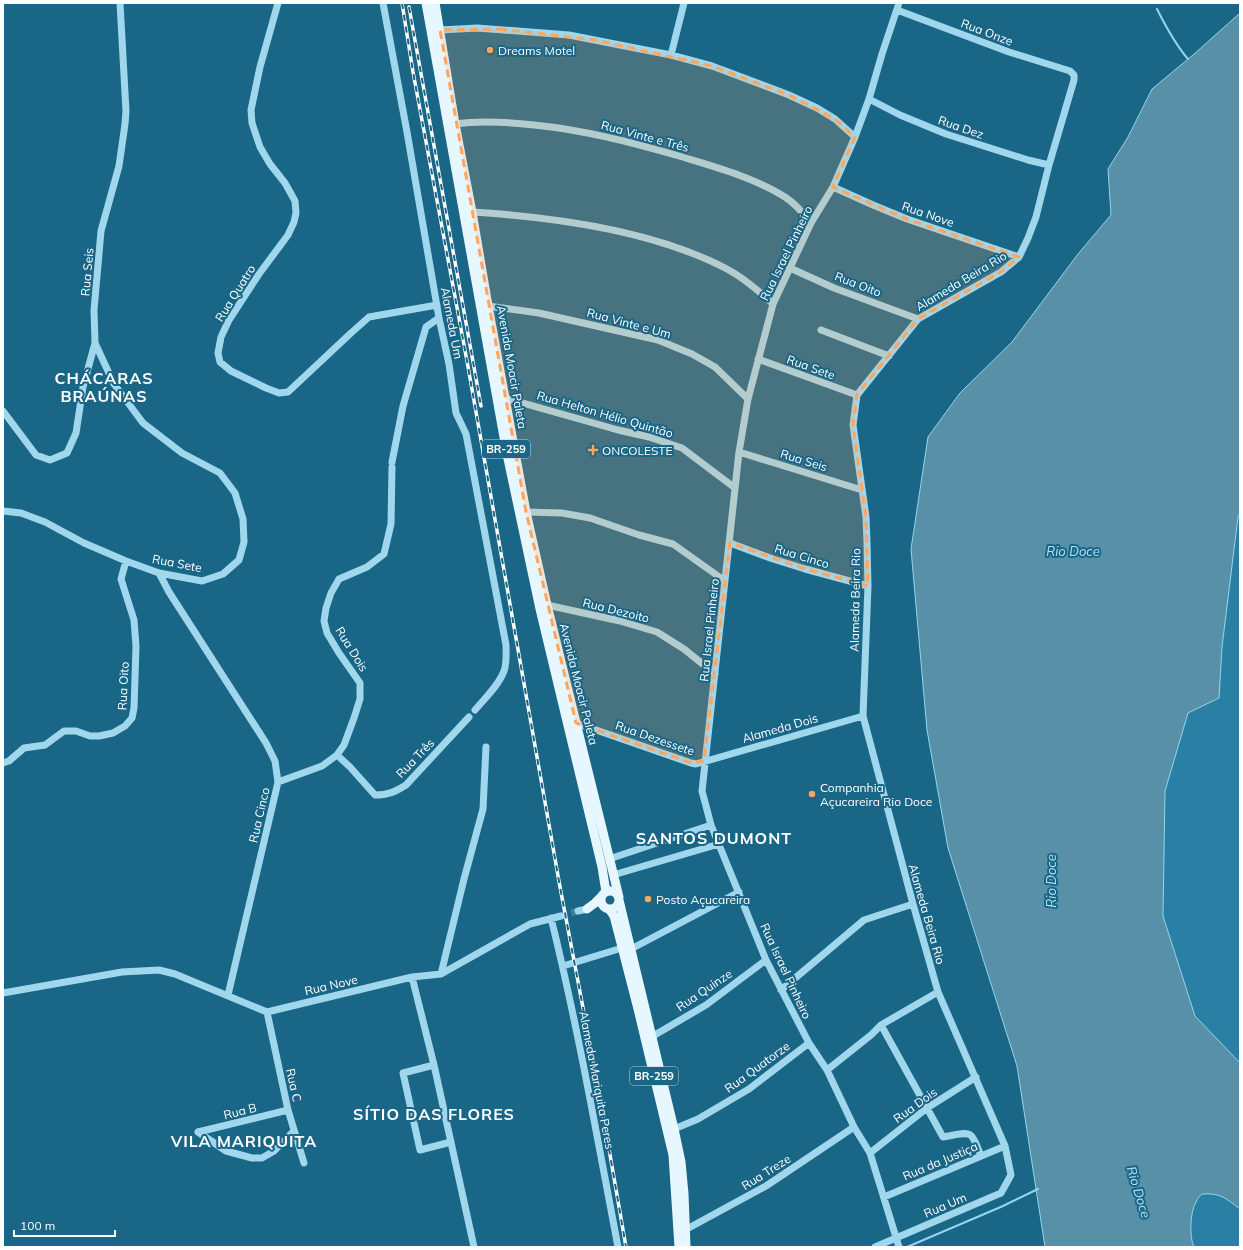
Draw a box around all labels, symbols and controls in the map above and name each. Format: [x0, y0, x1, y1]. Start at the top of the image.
street label: Rua Onze [959, 15, 1015, 49]
place label: Dreams Motel [498, 43, 575, 58]
marker: Dreams Motel [485, 45, 495, 55]
street label: Rua Dez [936, 112, 986, 142]
street label: Rua Vinte e Três [599, 117, 691, 155]
street label: Rua Nove [900, 198, 956, 230]
street label: Rua Israel Pinheiro [756, 203, 816, 303]
street label: Rua Seis [77, 247, 97, 297]
street label: Alameda Beira Rio [913, 248, 1009, 314]
street label: Rua Quatro [212, 262, 258, 324]
street label: Rua Oito [833, 268, 884, 300]
street label: Alameda Um [438, 286, 466, 360]
street label: Avenida Moacir Paleta [494, 304, 530, 430]
street label: Rua Vinte e Um [585, 305, 673, 341]
street label: Rua Sete [785, 351, 837, 383]
district label: CHÁCARAS BRAÚNAS [54, 368, 154, 406]
street label: Rua Helton Hélio Quintão [535, 387, 675, 441]
road number: BR-259 [482, 440, 530, 458]
place label: ONCOLESTE [602, 443, 673, 458]
marker: ONCOLESTE [587, 444, 599, 456]
street label: Rua Seis [779, 446, 829, 474]
street label: Rua Cinco [773, 541, 831, 571]
water label: Rio Doce [1046, 543, 1100, 559]
street label: Alameda Beira Rio [847, 548, 863, 652]
street label: Rua Sete [151, 551, 203, 575]
street label: Rua Israel Pinheiro [696, 577, 722, 682]
street label: Rua Dezoito [581, 595, 651, 626]
street label: Avenida Moacir Paleta [557, 622, 601, 746]
street label: Rua Dois [332, 624, 372, 674]
street label: Rua Oito [114, 661, 132, 711]
street label: Alameda Dois [740, 710, 820, 746]
street label: Rua Dezessete [613, 717, 697, 759]
street label: Rua Três [393, 735, 437, 781]
place label: Companhia Açucareira Rio Doce [820, 780, 932, 809]
street label: Rua Cinco [245, 786, 273, 844]
marker: Companhia Açucareira Rio Doce [807, 789, 817, 799]
district label: SANTOS DUMONT [636, 828, 792, 848]
water label: Rio Doce [1043, 854, 1059, 908]
street label: Alameda Beira Rio [906, 862, 949, 966]
place label: Posto Açucareira [656, 892, 750, 907]
marker: Posto Açucareira [643, 894, 653, 904]
street label: Rua Israel Pinheiro [757, 921, 815, 1021]
street label: Rua Quinze [673, 966, 735, 1014]
street label: Rua Nove [303, 972, 359, 998]
street label: Alameda Mariquita Peres [576, 1010, 618, 1150]
street label: Rua Quatorze [721, 1038, 793, 1096]
street label: Rua C [283, 1067, 305, 1103]
road number: BR-259 [630, 1067, 678, 1085]
street label: Rua Dois [890, 1084, 940, 1126]
street label: Rua B [222, 1100, 258, 1122]
district label: SÍTIO DAS FLORES [353, 1104, 515, 1124]
district label: VILA MARIQUITA [170, 1131, 317, 1151]
street label: Rua da Justiça [900, 1138, 980, 1184]
street label: Rua Treze [739, 1151, 793, 1193]
water label: Rio Doce [1124, 1164, 1154, 1220]
street label: Rua Um [921, 1189, 969, 1221]
scale bar [14, 1212, 115, 1238]
text: 100 m [20, 1218, 55, 1233]

